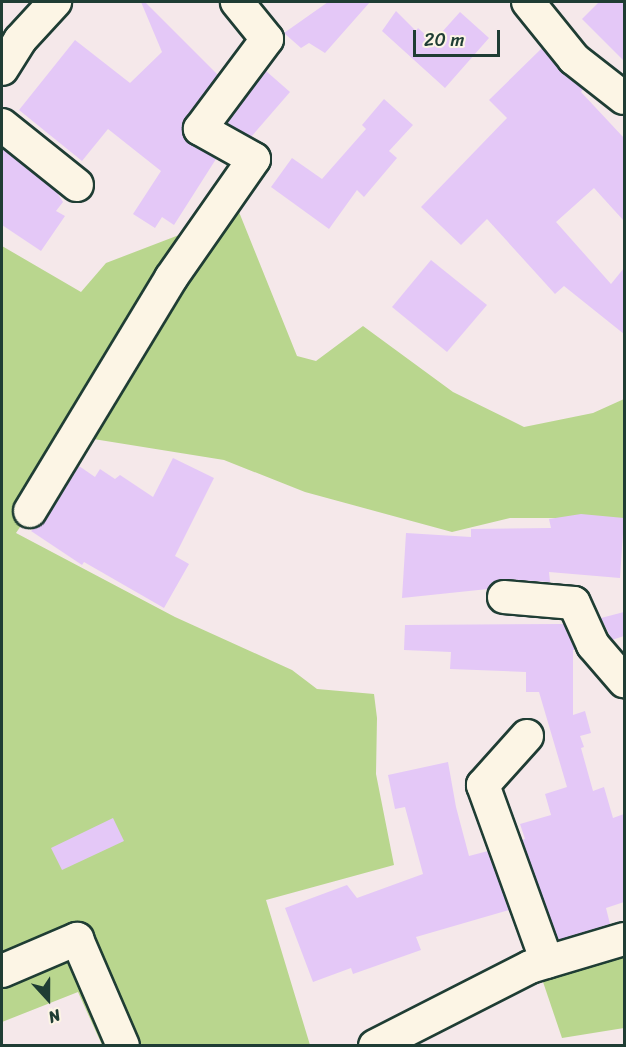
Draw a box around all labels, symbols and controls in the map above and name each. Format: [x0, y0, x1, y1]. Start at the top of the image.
scale bar [416, 18, 503, 56]
text: 20 m [424, 24, 464, 56]
north arrow [18, 969, 78, 1029]
text: N [44, 1001, 65, 1032]

